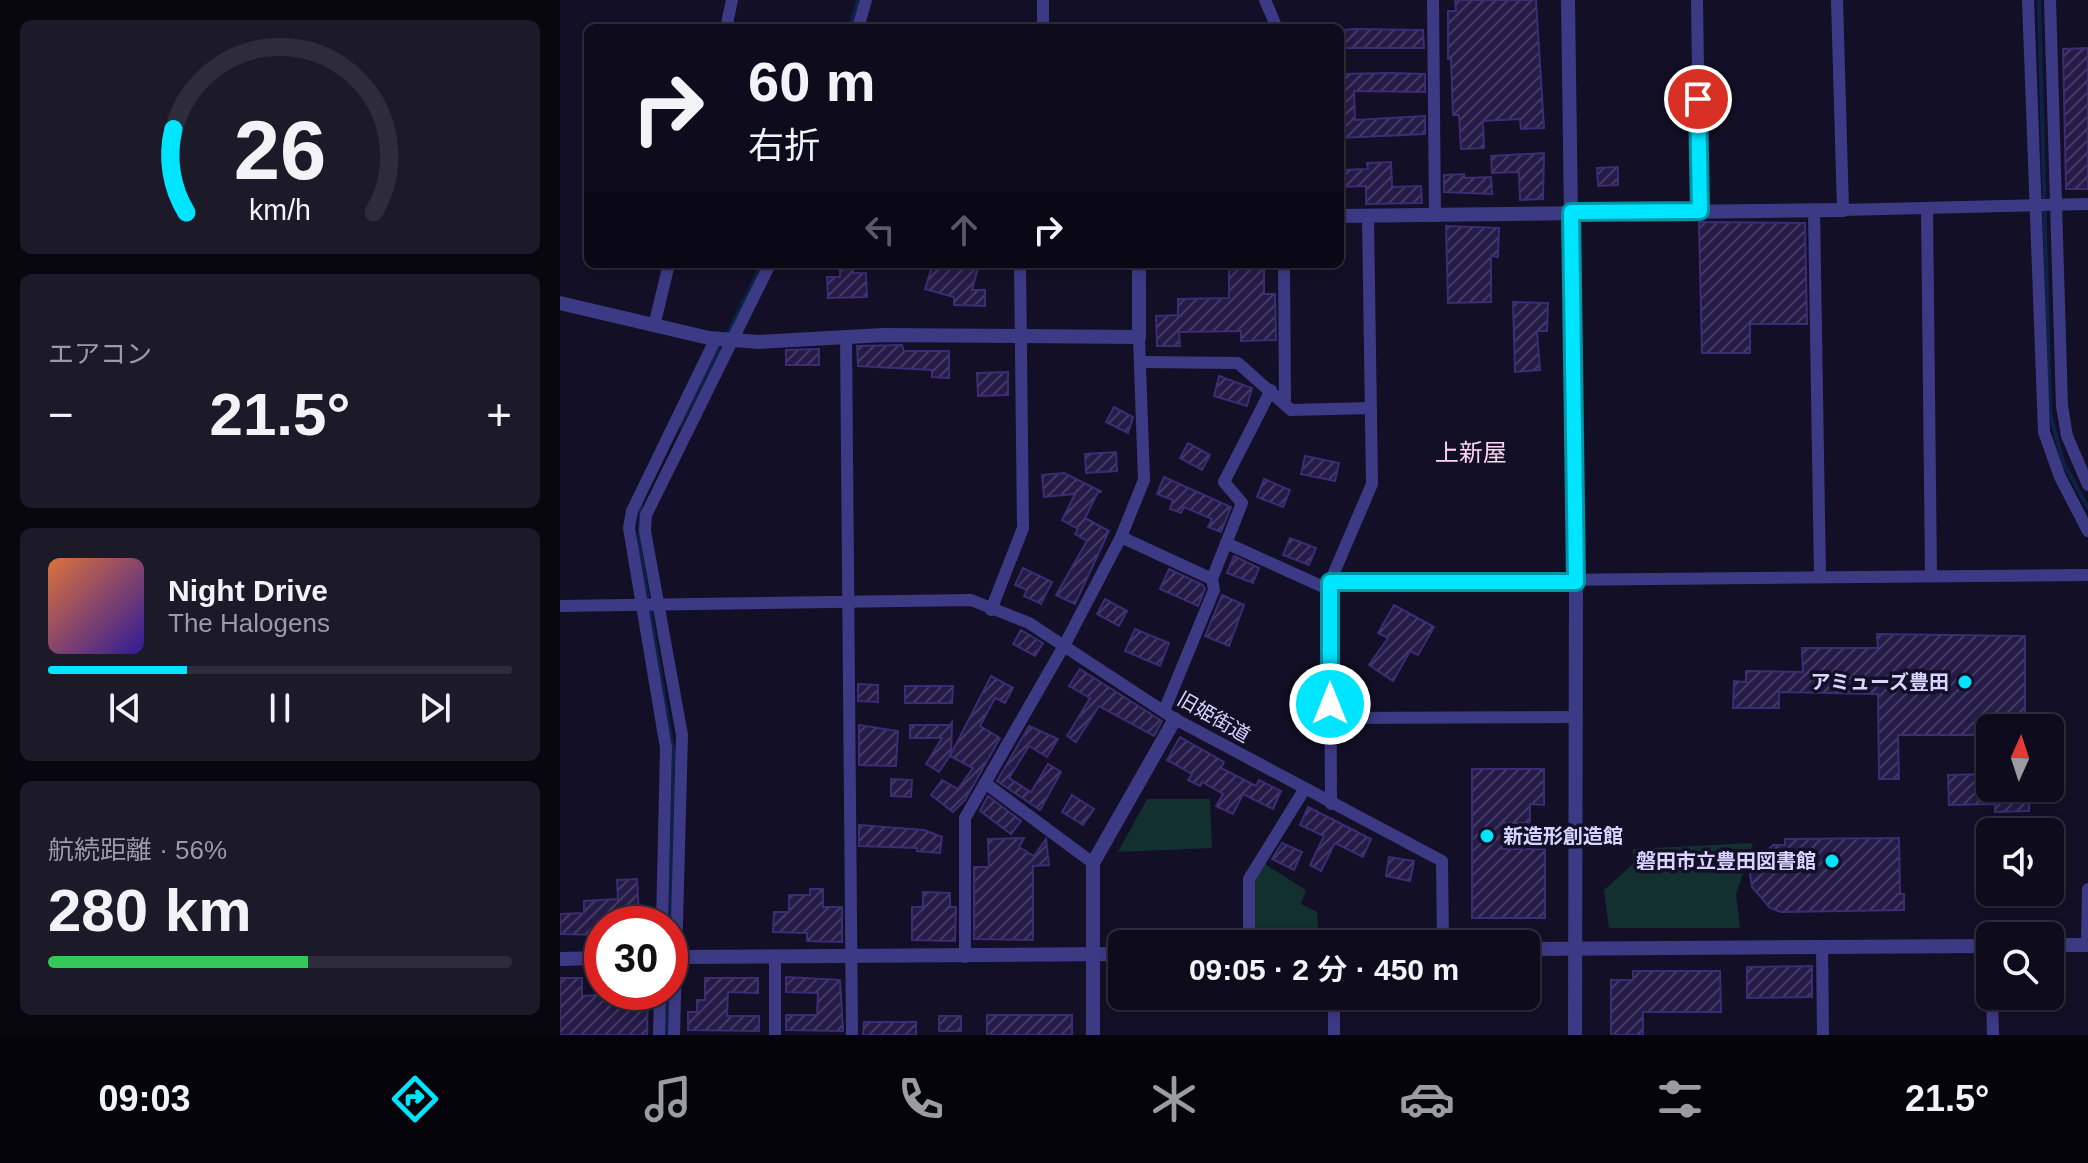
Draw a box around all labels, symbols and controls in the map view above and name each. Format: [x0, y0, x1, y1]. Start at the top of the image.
text: 60 m [748, 50, 876, 113]
icon: right [616, 56, 720, 160]
pin [1664, 65, 1732, 133]
icon: arrive [1676, 77, 1720, 121]
text: 26 [234, 103, 326, 196]
text: 右折 [748, 125, 820, 166]
text: km/h [249, 194, 311, 226]
icon: left [858, 208, 902, 252]
icon: ahead [942, 208, 986, 252]
icon: right [1026, 208, 1070, 252]
text: エアコン [48, 339, 152, 369]
text: 21.5° [210, 381, 350, 448]
text: − [48, 390, 74, 439]
text: + [486, 390, 512, 439]
district label: 上新屋 [1435, 439, 1507, 466]
text: Night Drive [168, 574, 328, 607]
text: The Halogens [168, 608, 330, 638]
position arrow [1288, 662, 1372, 746]
place label: アミューズ豊田 [1810, 671, 1949, 693]
marker: アミューズ豊田 [1956, 673, 1974, 691]
icon: previous [103, 686, 147, 730]
icon: pause [258, 686, 302, 730]
icon: next [413, 686, 457, 730]
street label: 旧姫街道 [1174, 687, 1254, 747]
north arrow [1976, 714, 2064, 802]
map controls [1976, 714, 2064, 1010]
button: sound [1976, 818, 2064, 906]
place label: 新造形創造館 [1503, 825, 1623, 847]
marker: 新造形創造館 [1478, 827, 1496, 845]
text: 航続距離 · 56% [48, 835, 227, 865]
place label: 磐田市立豊田図書館 [1636, 850, 1816, 872]
marker: 磐田市立豊田図書館 [1823, 852, 1841, 870]
text: 280 km [48, 877, 252, 944]
speed limit sign: 30 [584, 906, 688, 1010]
button: search [1976, 922, 2064, 1010]
text: 09:05 · 2 分 · 450 m [1189, 953, 1459, 986]
icon: directions [387, 1071, 443, 1127]
icon: music [640, 1071, 696, 1127]
icon: phone [893, 1071, 949, 1127]
icon: climate [1146, 1071, 1202, 1127]
icon: car [1399, 1071, 1455, 1127]
icon: filters [1652, 1071, 1708, 1127]
text: 09:03 [98, 1078, 191, 1119]
text: 21.5° [1905, 1078, 1989, 1119]

